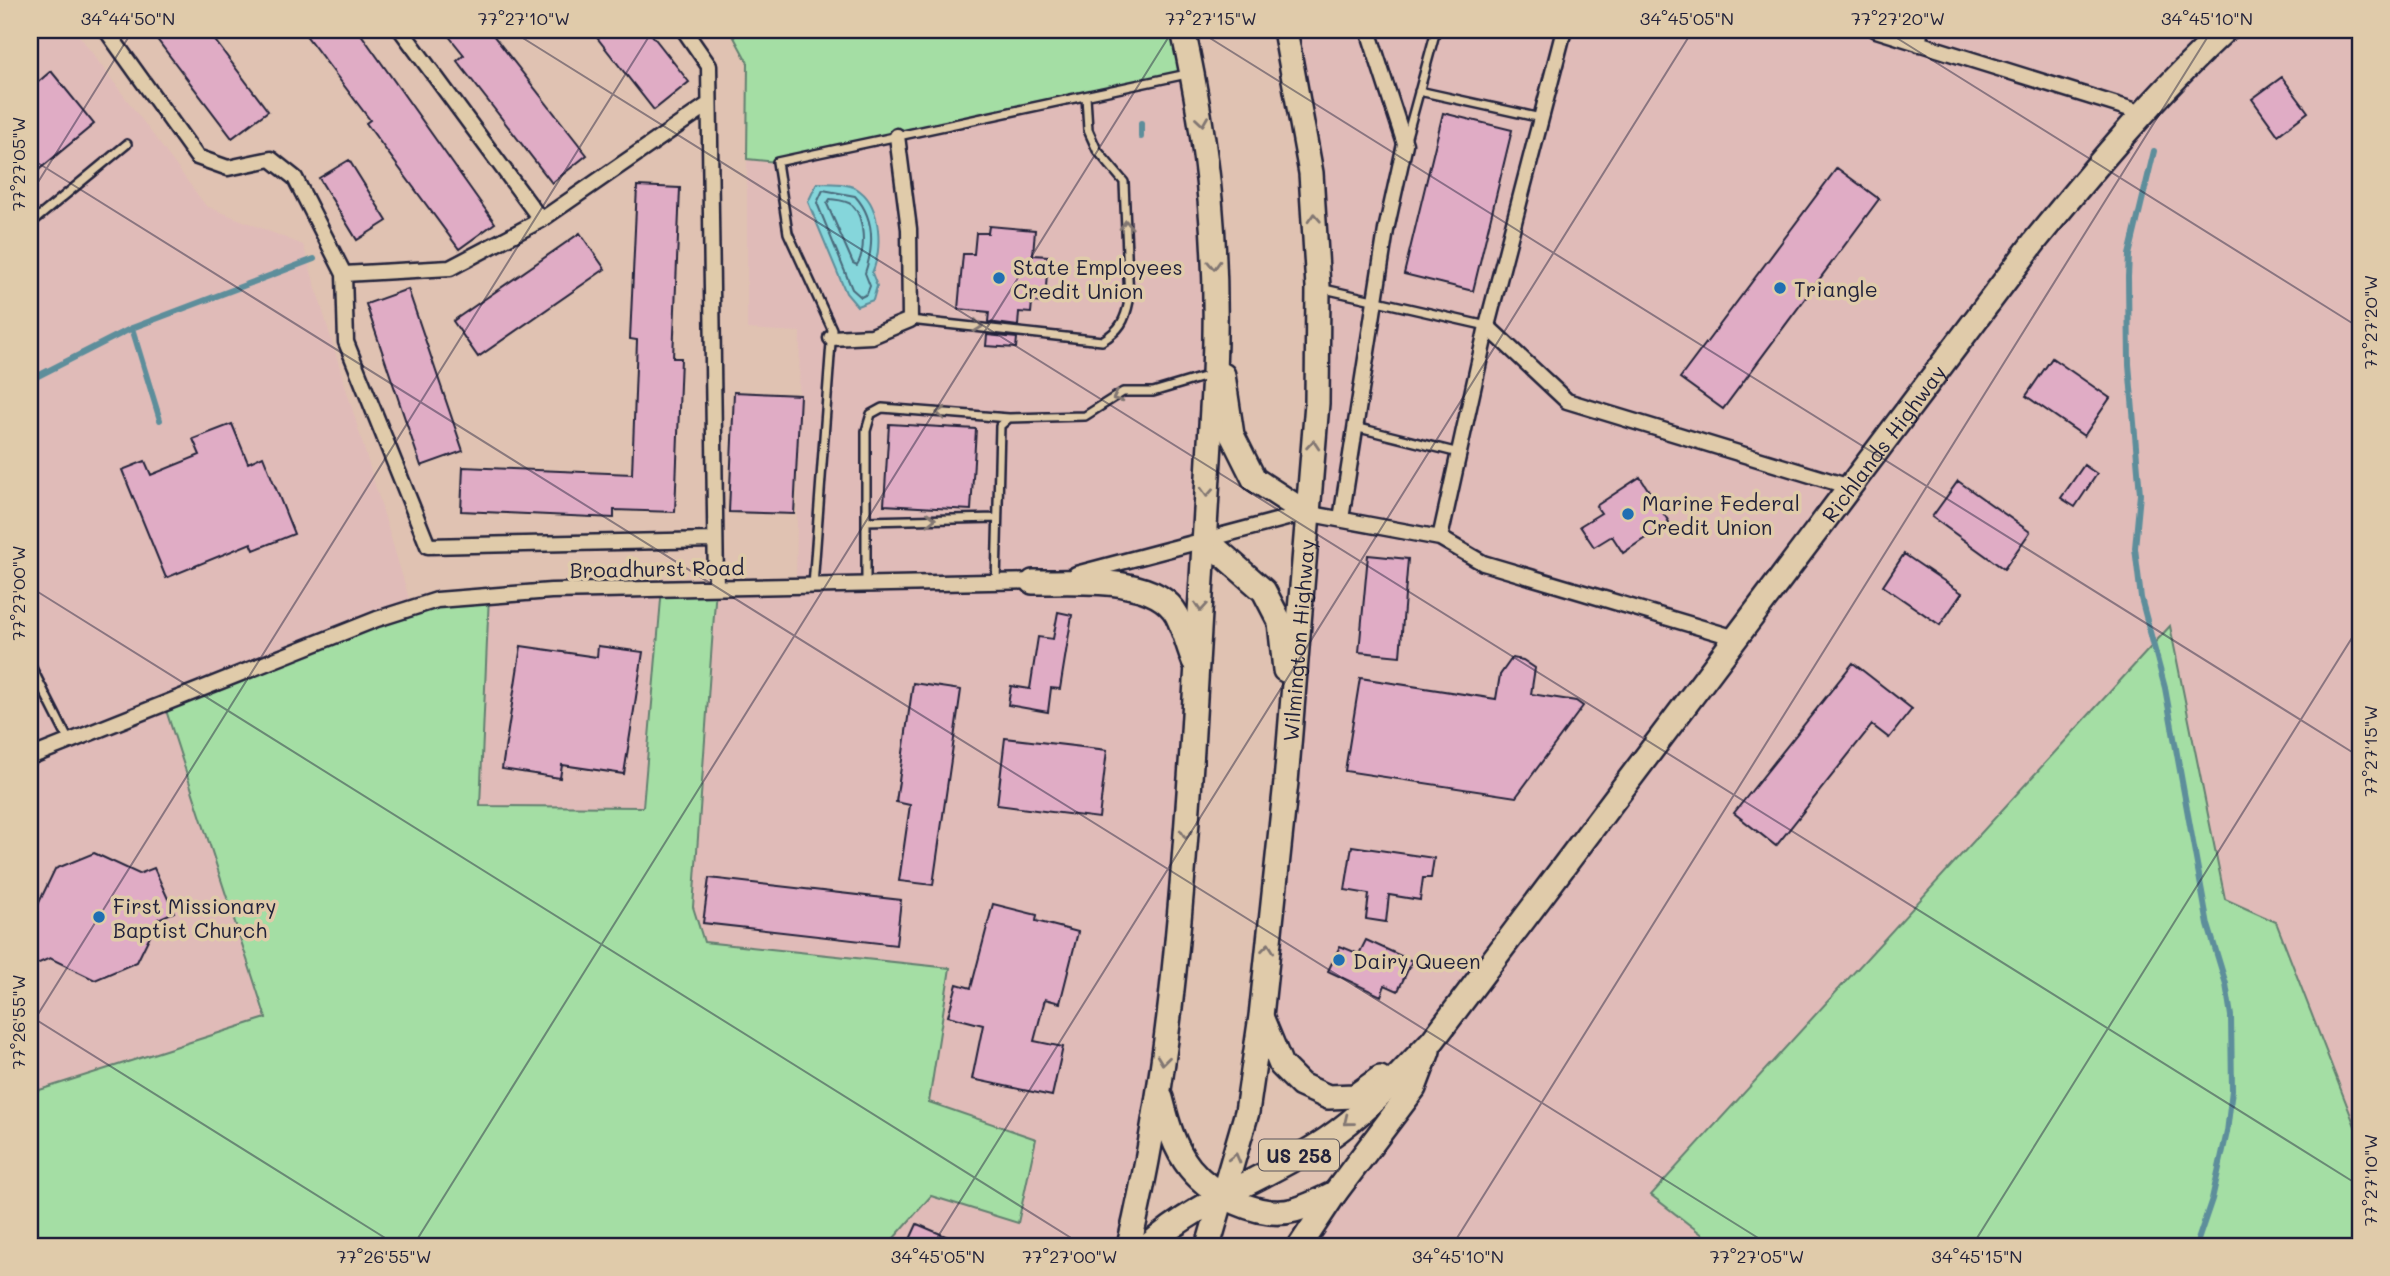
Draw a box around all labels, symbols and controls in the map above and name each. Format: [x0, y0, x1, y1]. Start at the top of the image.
text: 34°44'50"N [81, 6, 175, 30]
text: 77°27'10"W [478, 6, 570, 30]
text: 77°27'15"W [1165, 6, 1257, 30]
text: 34°45'05"N [1640, 6, 1734, 30]
text: 77°27'20"W [1851, 6, 1945, 30]
text: 34°45'10"N [2161, 6, 2253, 30]
one-way arrow [1194, 115, 1209, 126]
text: 77°27'05"W [6, 117, 30, 211]
one-way arrow [1307, 212, 1322, 223]
one-way arrow [1118, 220, 1133, 231]
place label: State Employees Credit Union [1013, 253, 1183, 304]
one-way arrow [1206, 260, 1222, 271]
marker: State Employees Credit Union [991, 270, 1007, 286]
place label: Triangle [1794, 275, 1878, 302]
text: 77°27'20"W [2358, 275, 2382, 369]
marker: Triangle [1772, 280, 1788, 296]
one-way arrow [973, 319, 984, 334]
street label: Richlands Highway [1815, 359, 1951, 527]
one-way arrow [1112, 389, 1125, 403]
one-way arrow [935, 406, 946, 421]
one-way arrow [1305, 439, 1320, 450]
one-way arrow [1200, 487, 1215, 498]
place label: Marine Federal Credit Union [1642, 489, 1800, 540]
marker: Marine Federal Credit Union [1620, 506, 1636, 522]
one-way arrow [926, 512, 937, 527]
street label: Wilmington Highway [1276, 538, 1319, 743]
text: 77°27'00"W [6, 545, 30, 641]
street label: Broadhurst Road [569, 553, 745, 583]
one-way arrow [1193, 602, 1208, 613]
text: 77°27'15"W [2358, 705, 2382, 797]
one-way arrow [1179, 829, 1194, 840]
place label: First Missionary Baptist Church [113, 892, 277, 943]
marker: First Missionary Baptist Church [91, 909, 107, 925]
one-way arrow [1260, 942, 1275, 953]
place label: Dairy Queen [1353, 947, 1481, 974]
marker: Dairy Queen [1331, 952, 1347, 968]
text: 77°26'55"W [6, 975, 30, 1069]
one-way arrow [1156, 1055, 1171, 1066]
one-way arrow [1344, 1113, 1356, 1126]
text: 77°27'10"W [2358, 1134, 2382, 1226]
road number: US 258 [1259, 1140, 1339, 1170]
one-way arrow [1227, 1152, 1241, 1164]
text: 77°26'55"W [337, 1244, 431, 1268]
text: 34°45'05"N [891, 1244, 985, 1268]
text: 77°27'00"W [1022, 1244, 1118, 1268]
text: 34°45'10"N [1412, 1244, 1504, 1268]
text: 77°27'05"W [1710, 1244, 1804, 1268]
text: 34°45'15"N [1931, 1244, 2023, 1268]

